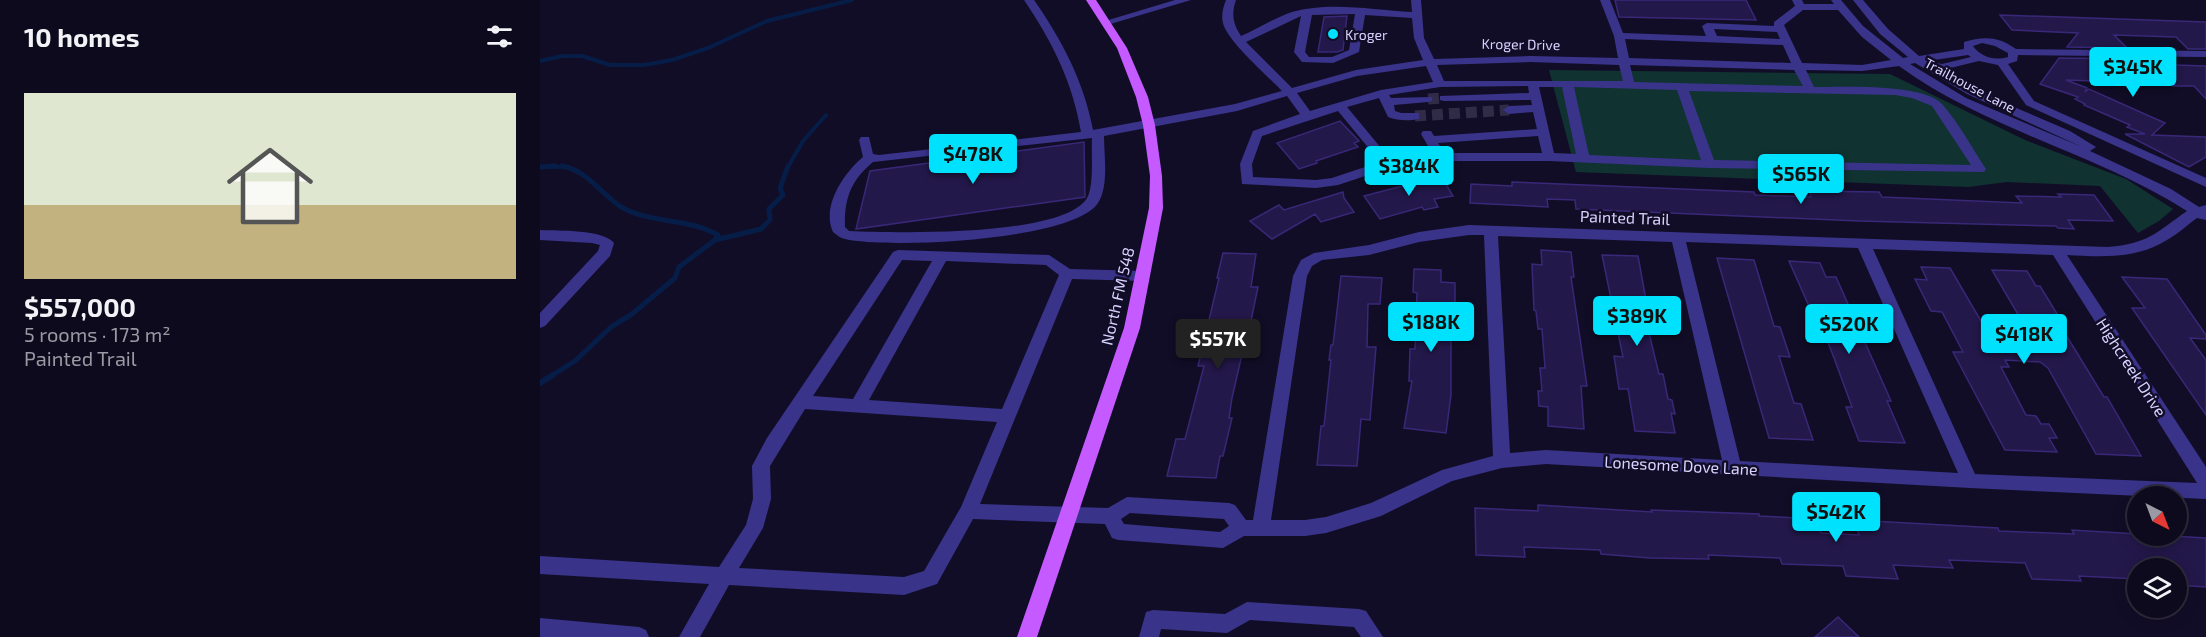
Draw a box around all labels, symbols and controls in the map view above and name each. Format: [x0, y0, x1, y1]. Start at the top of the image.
icon: filters [483, 20, 516, 53]
text: 10 homes [24, 21, 140, 52]
place label: Kroger [1345, 26, 1388, 43]
marker: Kroger [1326, 27, 1340, 41]
street label: Kroger Drive [1482, 35, 1560, 53]
pin: $345K [2091, 47, 2175, 98]
street label: Trailhouse Lane [1922, 54, 2018, 116]
text: $345K [2103, 54, 2163, 78]
icon: home [216, 132, 324, 240]
pin: $478K [931, 134, 1015, 185]
text: $478K [943, 141, 1003, 165]
pin: $384K [1367, 146, 1451, 197]
text: $384K [1379, 153, 1439, 177]
pin: $565K [1759, 154, 1843, 205]
text: $565K [1772, 161, 1830, 185]
street label: Painted Trail [1580, 206, 1671, 228]
street label: North FM 548 [1096, 245, 1138, 347]
text: $557,000 [24, 291, 136, 322]
pin: $389K [1595, 296, 1679, 347]
pin: $188K [1389, 302, 1473, 353]
text: $389K [1607, 303, 1667, 327]
pin: $520K [1807, 304, 1891, 355]
text: $188K [1402, 309, 1460, 333]
text: $520K [1819, 311, 1879, 335]
pin: $418K [1982, 314, 2066, 365]
street label: Highcreek Drive [2093, 314, 2171, 420]
pin: $557K [1176, 319, 1260, 370]
text: $418K [1995, 321, 2053, 345]
text: 5 rooms · 173 m² [24, 322, 171, 346]
text: $557K [1190, 326, 1246, 350]
text: Painted Trail [24, 346, 137, 370]
street label: Lonesome Dove Lane [1604, 451, 1758, 479]
north arrow [2127, 486, 2187, 546]
map controls [2127, 486, 2187, 618]
pin: $542K [1794, 492, 1878, 543]
text: $542K [1806, 499, 1866, 523]
button: layers [2127, 558, 2187, 618]

